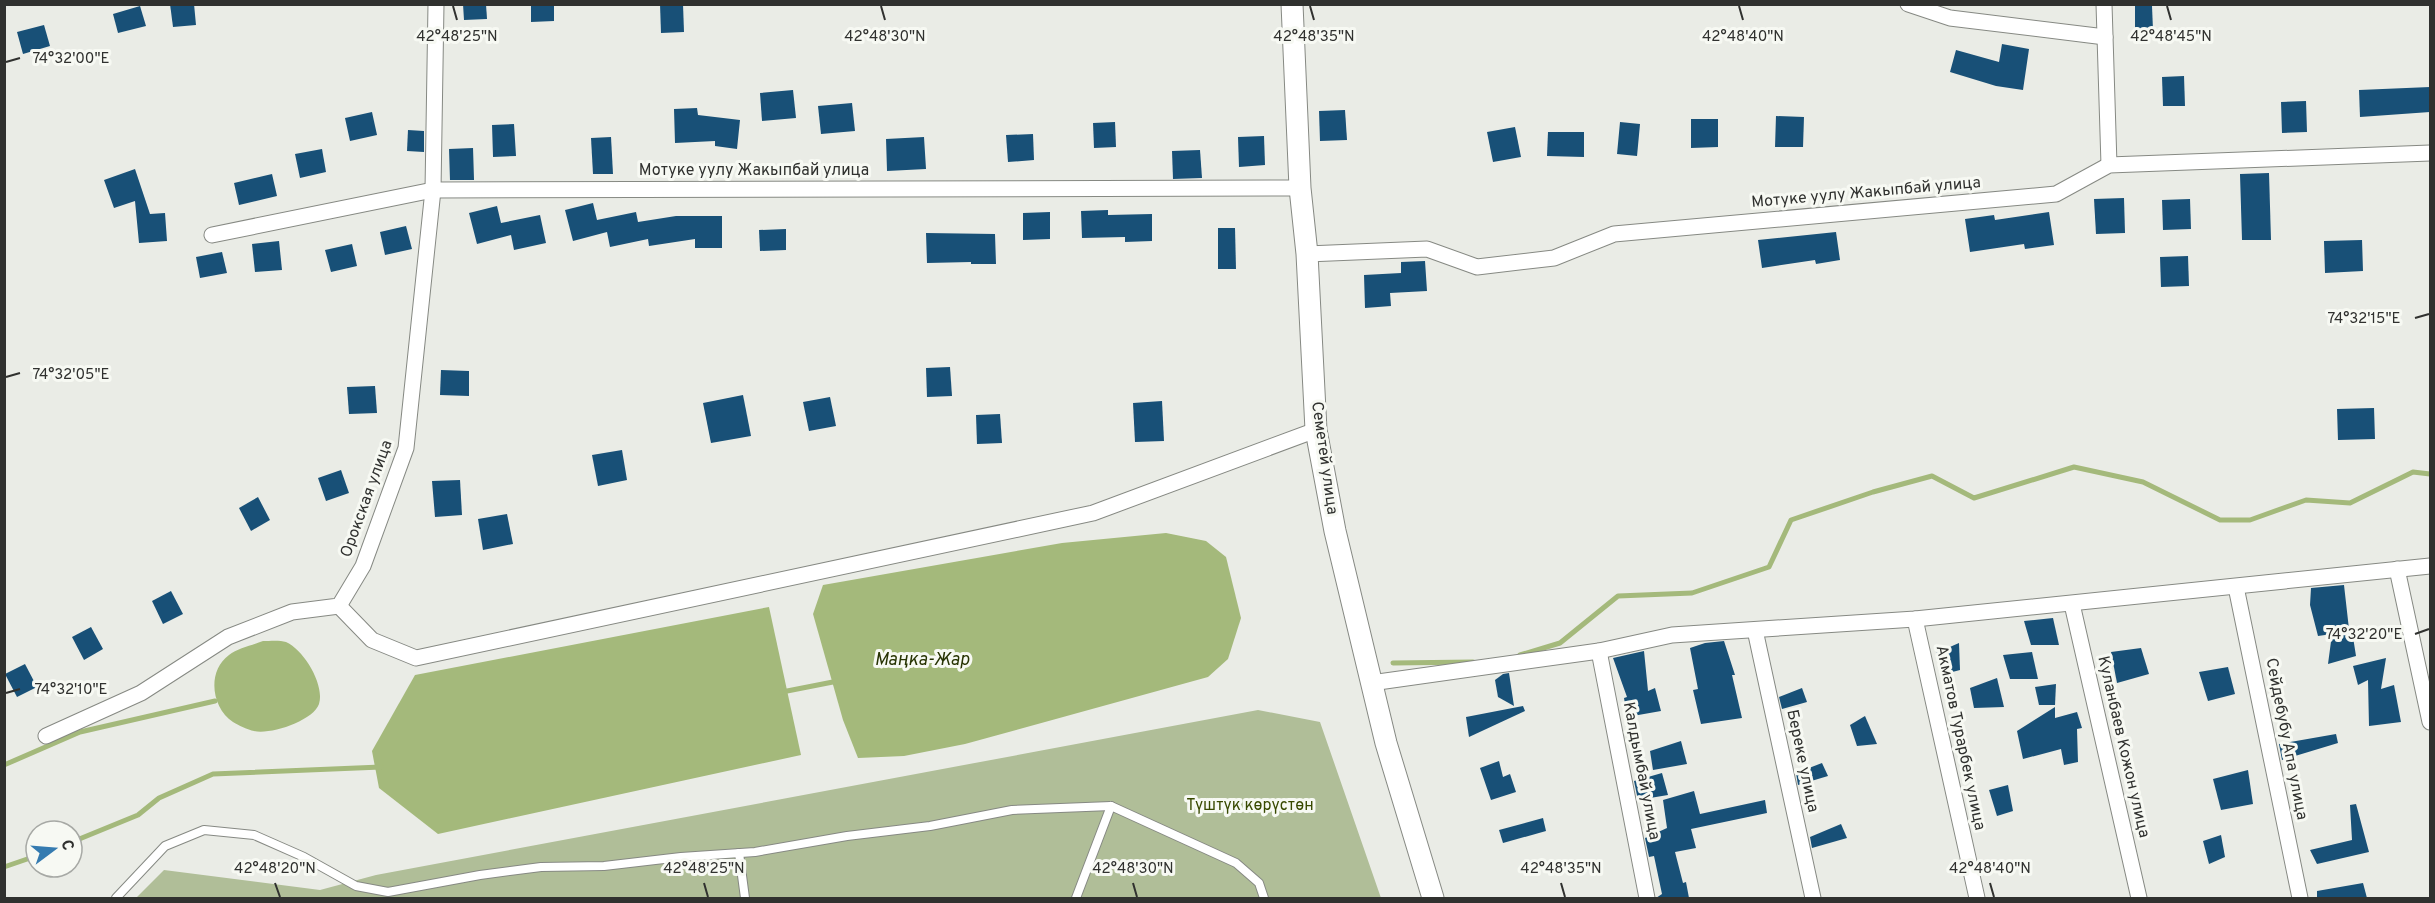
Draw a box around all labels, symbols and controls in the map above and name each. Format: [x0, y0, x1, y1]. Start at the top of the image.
text: 42°48'25"N [416, 28, 498, 47]
text: 42°48'30"N [844, 28, 926, 47]
text: 42°48'35"N [1273, 28, 1355, 47]
text: 42°48'40"N [1702, 28, 1784, 47]
text: 42°48'45"N [2130, 28, 2212, 47]
text: 74°32'00"E [32, 50, 110, 69]
street label: Мотуке уулу Жакыпбай улица [639, 161, 869, 181]
street label: Мотуке уулу Жакыпбай улица [1750, 173, 1982, 213]
text: 74°32'15"E [2328, 310, 2400, 329]
text: 74°32'05"E [33, 366, 109, 385]
street label: Семетей улица [1306, 400, 1342, 516]
street label: Орокская улица [337, 438, 397, 560]
text: 74°32'20"E [2326, 626, 2402, 645]
street label: Акматов Турарбек улица [1931, 644, 1989, 832]
water label: Маңка-Жар [875, 649, 970, 672]
street label: Куланбаев Кожон улица [2092, 654, 2154, 840]
street label: Сейдебубу Апа улица [2260, 656, 2312, 822]
text: 74°32'10"E [34, 681, 108, 700]
street label: Калдымбай улица [1618, 700, 1664, 842]
street label: Береке улица [1781, 708, 1823, 814]
park label: Түштүк көрүстөн [1186, 796, 1314, 816]
north arrow [24, 819, 84, 879]
text: С [55, 838, 78, 853]
text: 42°48'20"N [234, 860, 316, 879]
text: 42°48'25"N [663, 860, 745, 879]
text: 42°48'30"N [1092, 860, 1174, 879]
text: 42°48'35"N [1520, 860, 1602, 879]
text: 42°48'40"N [1949, 860, 2031, 879]

